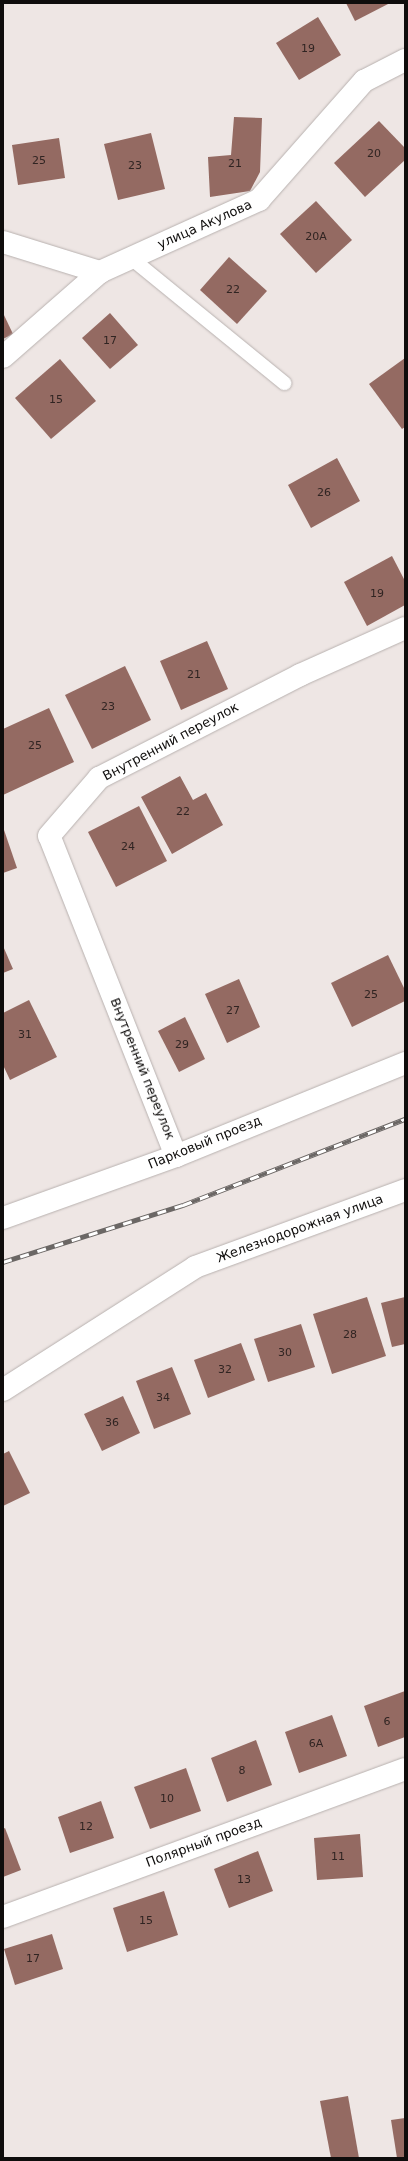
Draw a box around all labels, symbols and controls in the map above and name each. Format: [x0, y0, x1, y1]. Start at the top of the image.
house number: 19 [301, 42, 315, 56]
house number: 20 [367, 147, 381, 161]
house number: 25 [32, 154, 46, 168]
house number: 21 [228, 157, 242, 171]
house number: 23 [128, 159, 142, 173]
street label: улица Акулова [155, 197, 255, 253]
house number: 20А [305, 230, 327, 244]
house number: 22 [226, 283, 240, 297]
house number: 17 [103, 334, 117, 348]
house number: 15 [49, 393, 63, 407]
house number: 26 [317, 486, 331, 500]
house number: 19 [370, 587, 384, 601]
house number: 21 [187, 668, 201, 682]
street label: Внутренний переулок [100, 700, 242, 784]
house number: 23 [101, 700, 115, 714]
house number: 25 [28, 739, 42, 753]
house number: 22 [176, 805, 190, 819]
house number: 24 [121, 840, 135, 854]
house number: 25 [364, 988, 378, 1002]
street label: Внутренний переулок [106, 996, 178, 1142]
house number: 27 [226, 1004, 240, 1018]
house number: 31 [18, 1028, 32, 1042]
house number: 29 [175, 1038, 189, 1052]
street label: Парковый проезд [146, 1113, 264, 1173]
street label: Железнодорожная улица [215, 1192, 385, 1266]
house number: 28 [343, 1328, 357, 1342]
house number: 30 [278, 1346, 292, 1360]
house number: 32 [218, 1363, 232, 1377]
house number: 34 [156, 1391, 170, 1405]
house number: 36 [105, 1416, 119, 1430]
house number: 6 [384, 1715, 390, 1729]
house number: 6А [309, 1737, 323, 1751]
house number: 8 [239, 1764, 245, 1778]
house number: 10 [160, 1792, 174, 1806]
street label: Полярный проезд [144, 1815, 264, 1871]
house number: 12 [79, 1820, 93, 1834]
house number: 11 [331, 1850, 345, 1864]
house number: 13 [237, 1873, 251, 1887]
house number: 15 [139, 1914, 153, 1928]
house number: 17 [26, 1952, 40, 1966]

